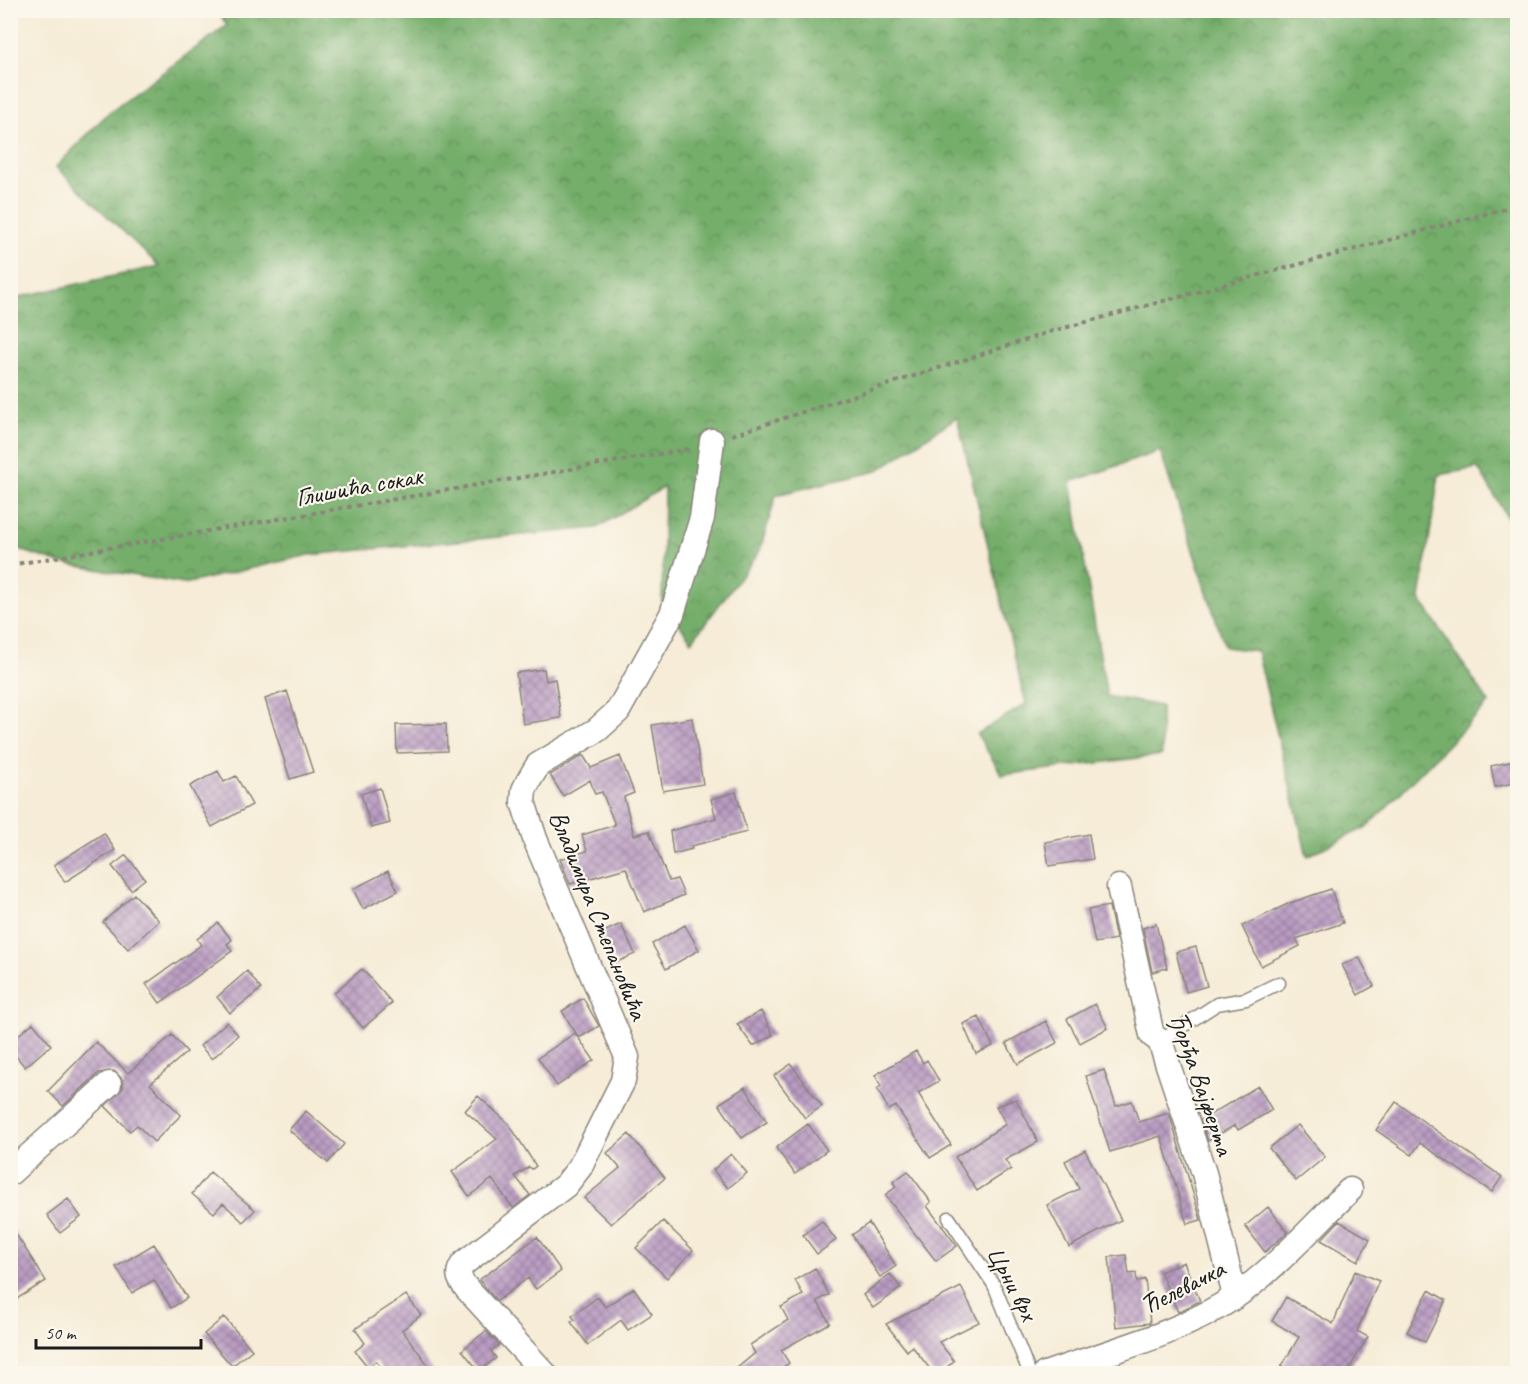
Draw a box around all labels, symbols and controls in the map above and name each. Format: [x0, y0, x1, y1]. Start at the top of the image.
street label: Глишића сокак [293, 459, 427, 514]
street label: Владимира Степановића [542, 806, 656, 1026]
street label: Ђорђа Вајферта [1162, 1007, 1242, 1161]
street label: Црни врх [979, 1240, 1047, 1328]
street label: Ћелевачка [1134, 1251, 1232, 1323]
scale bar [36, 1312, 201, 1350]
text: 50 m [45, 1322, 78, 1344]

